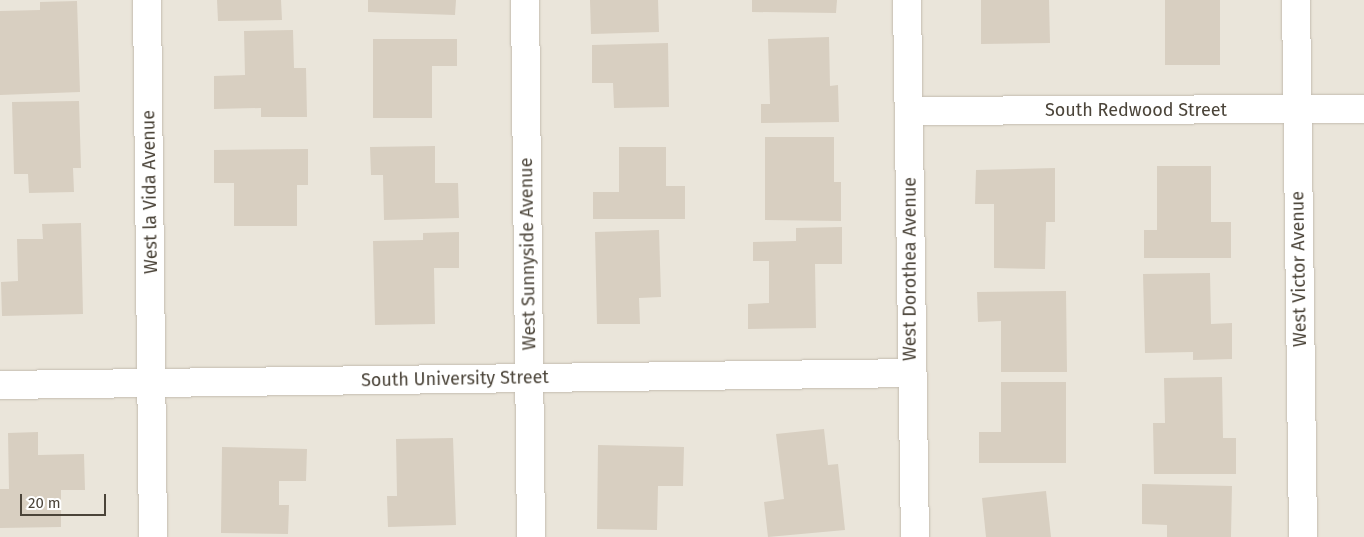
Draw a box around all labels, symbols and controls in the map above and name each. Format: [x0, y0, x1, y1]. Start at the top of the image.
street label: South Redwood Street [1045, 99, 1227, 121]
street label: West la Vida Avenue [138, 110, 162, 274]
street label: West Sunnyside Avenue [516, 157, 540, 351]
street label: West Dorothea Avenue [899, 177, 921, 361]
street label: West Victor Avenue [1287, 191, 1311, 347]
street label: South University Street [361, 367, 549, 391]
scale bar [22, 484, 109, 516]
text: 20 m [28, 494, 61, 512]

